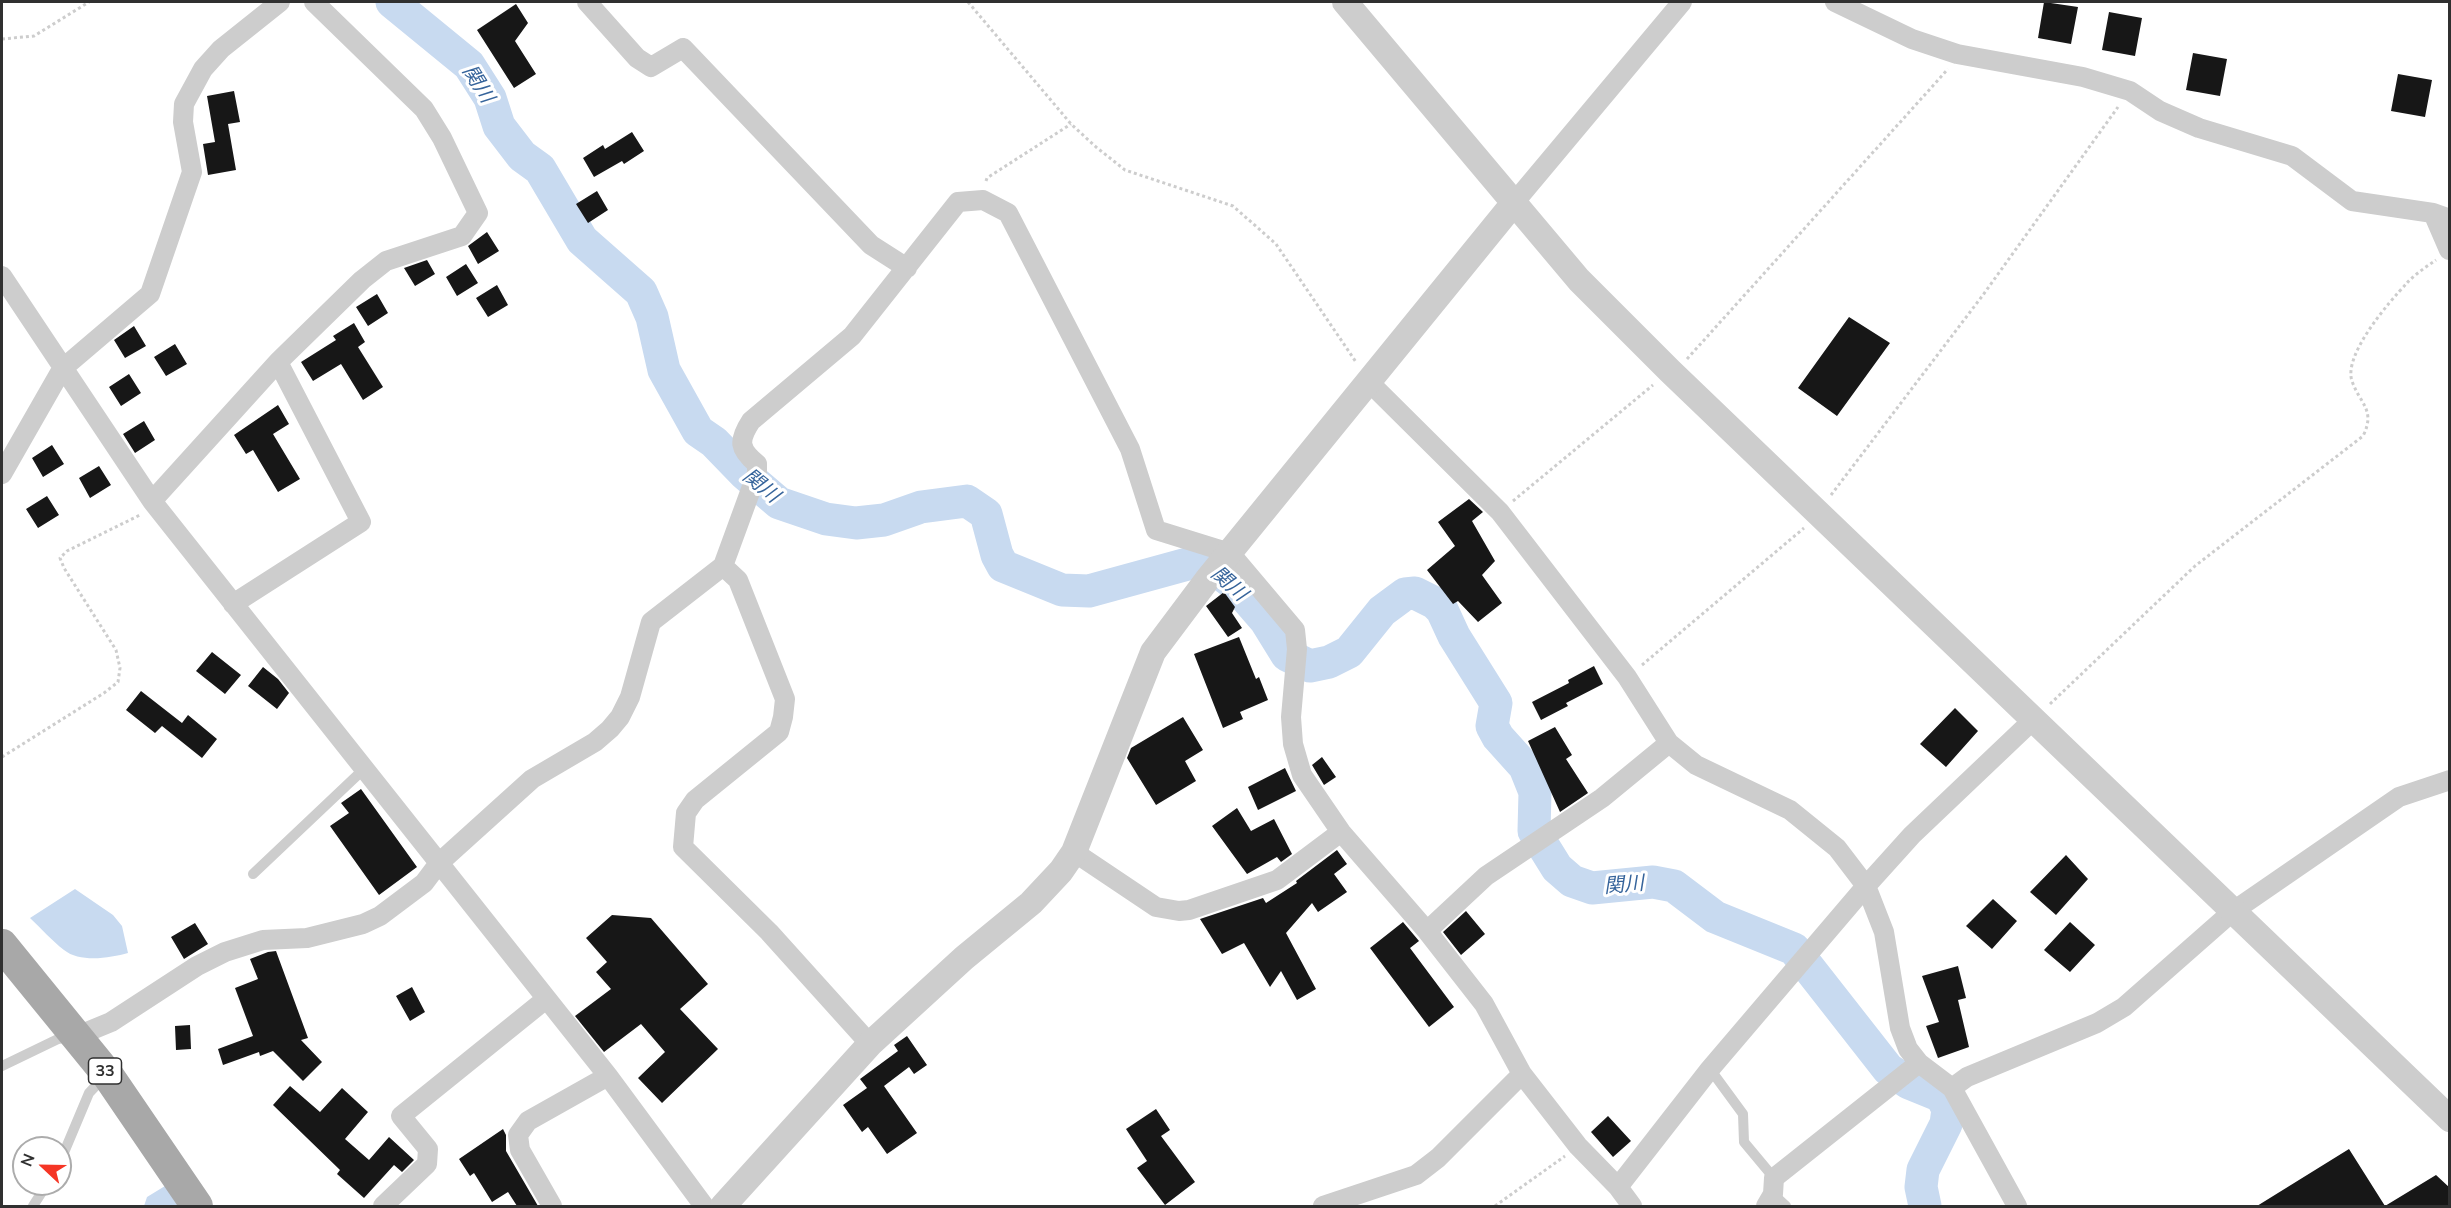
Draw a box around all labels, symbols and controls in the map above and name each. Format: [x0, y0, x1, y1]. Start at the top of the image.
water label: 関川 [457, 61, 499, 107]
water label: 関川 [738, 464, 784, 508]
water label: 関川 [1206, 562, 1252, 606]
water label: 関川 [1603, 871, 1645, 899]
road number: 33 [88, 1058, 122, 1084]
north arrow [12, 1136, 72, 1196]
text: N [16, 1151, 39, 1169]

